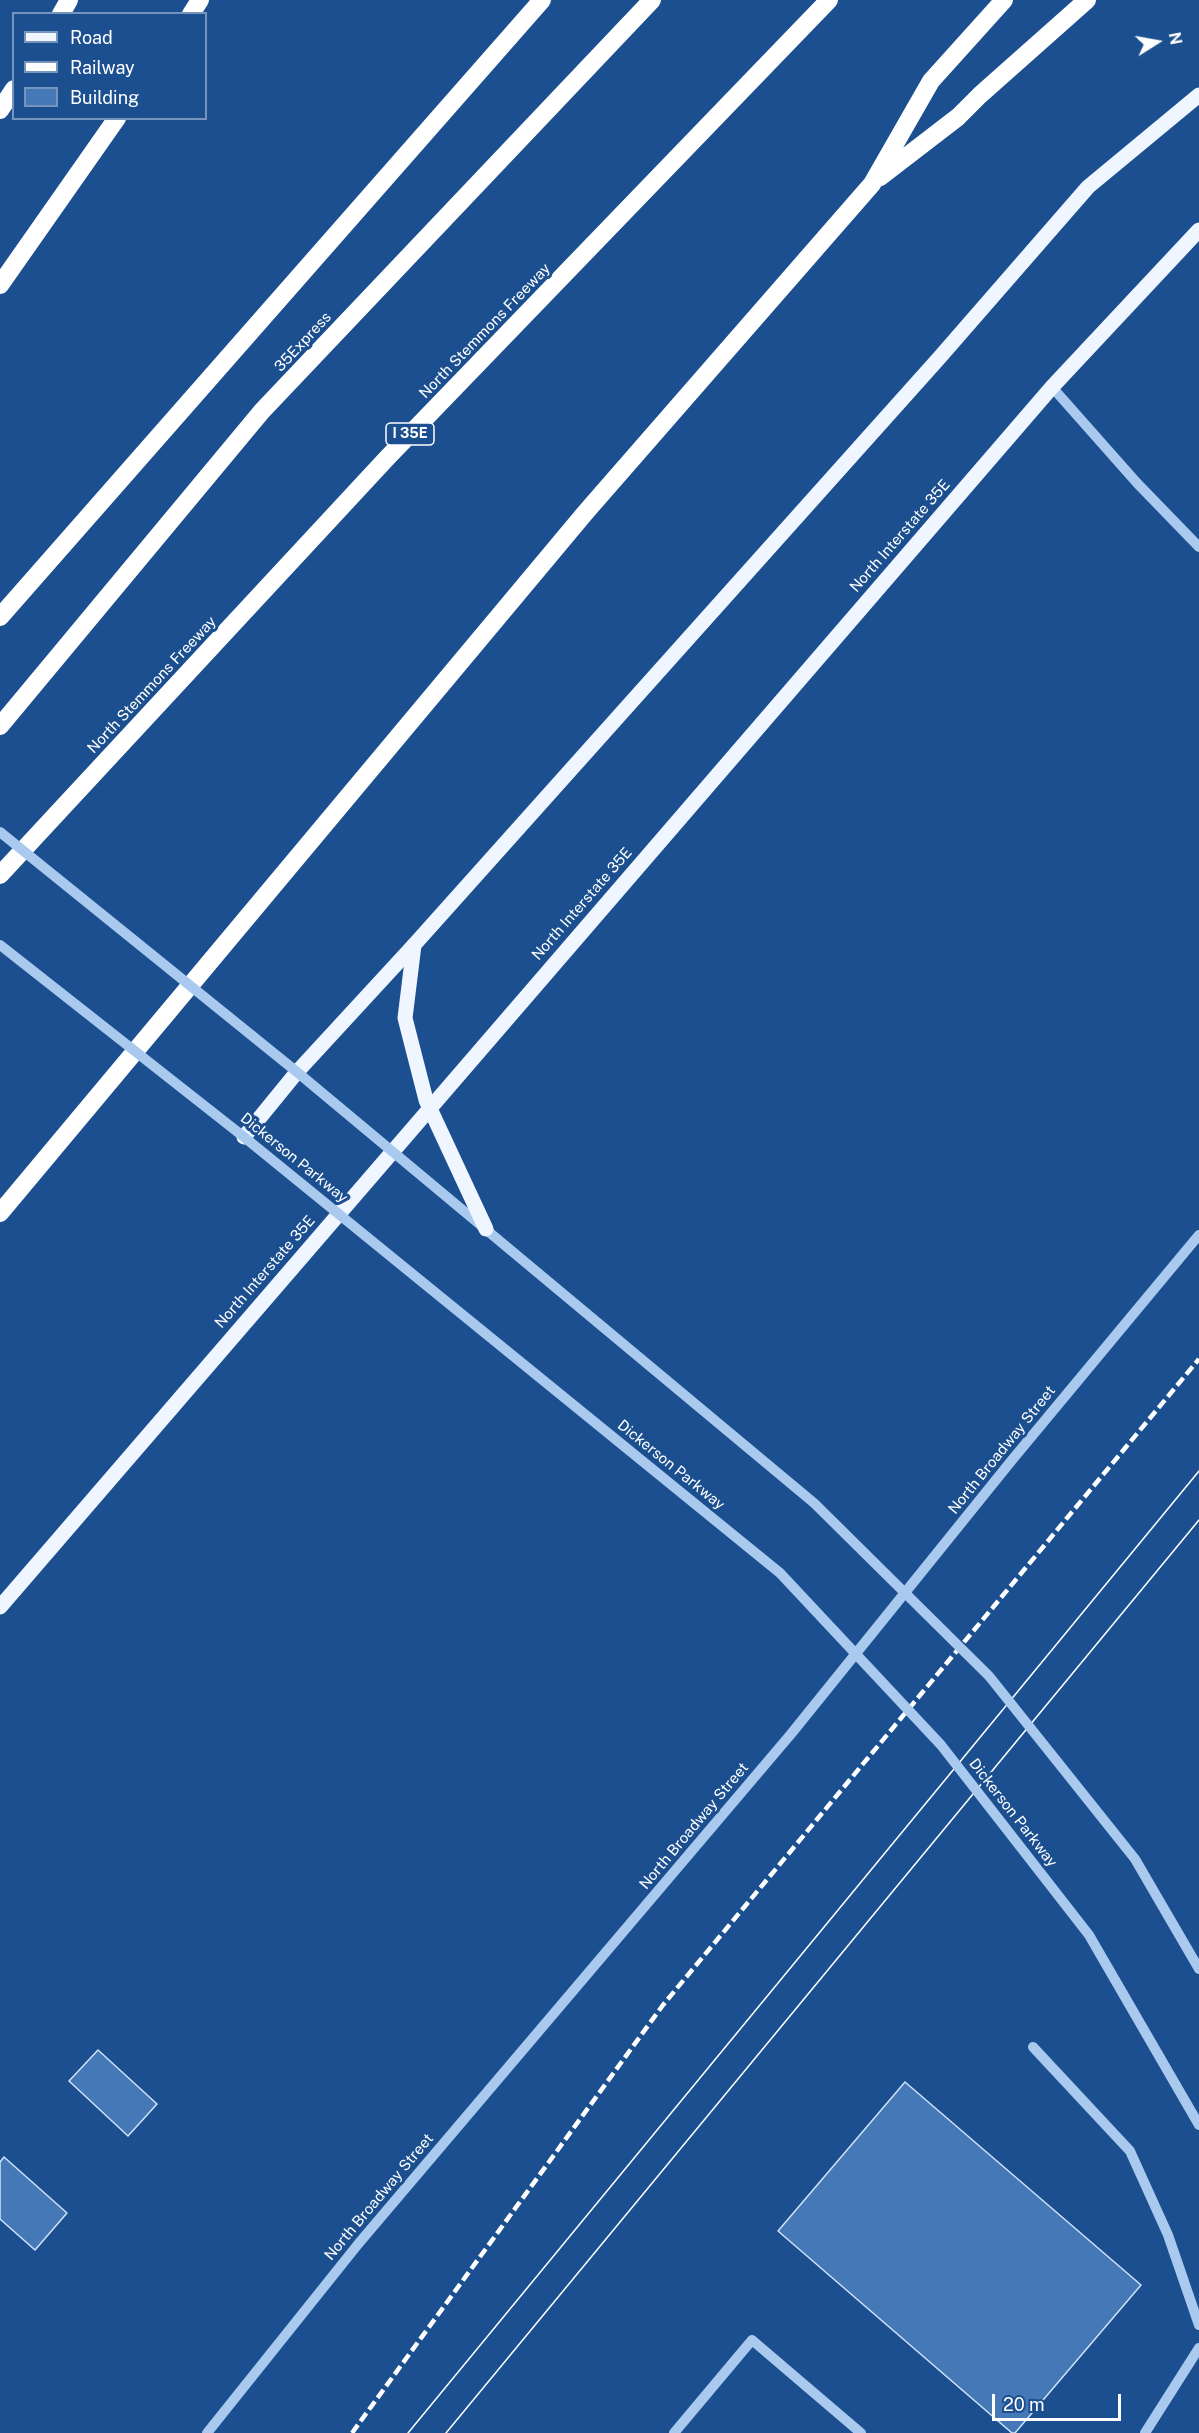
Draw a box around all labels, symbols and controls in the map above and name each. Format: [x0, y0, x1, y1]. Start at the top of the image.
legend [12, 12, 207, 120]
north arrow [1127, 12, 1187, 72]
text: Road [70, 27, 113, 48]
text: N [1165, 31, 1186, 46]
text: Railway [70, 57, 135, 78]
text: Building [70, 87, 139, 108]
street label: North Stemmons Freeway [416, 260, 554, 402]
street label: 35Express [271, 308, 335, 376]
road number: I 35E [386, 423, 434, 445]
street label: North Interstate 35E [846, 476, 954, 596]
street label: North Stemmons Freeway [84, 613, 220, 757]
street label: North Interstate 35E [528, 844, 636, 964]
street label: Dickerson Parkway [237, 1109, 351, 1207]
street label: North Interstate 35E [211, 1212, 319, 1332]
street label: North Broadway Street [945, 1382, 1059, 1518]
street label: Dickerson Parkway [614, 1416, 728, 1514]
street label: Dickerson Parkway [965, 1755, 1061, 1871]
street label: North Broadway Street [636, 1759, 752, 1893]
street label: North Broadway Street [321, 2130, 437, 2264]
scale bar [995, 2382, 1124, 2420]
text: 20 m [1003, 2394, 1045, 2415]

